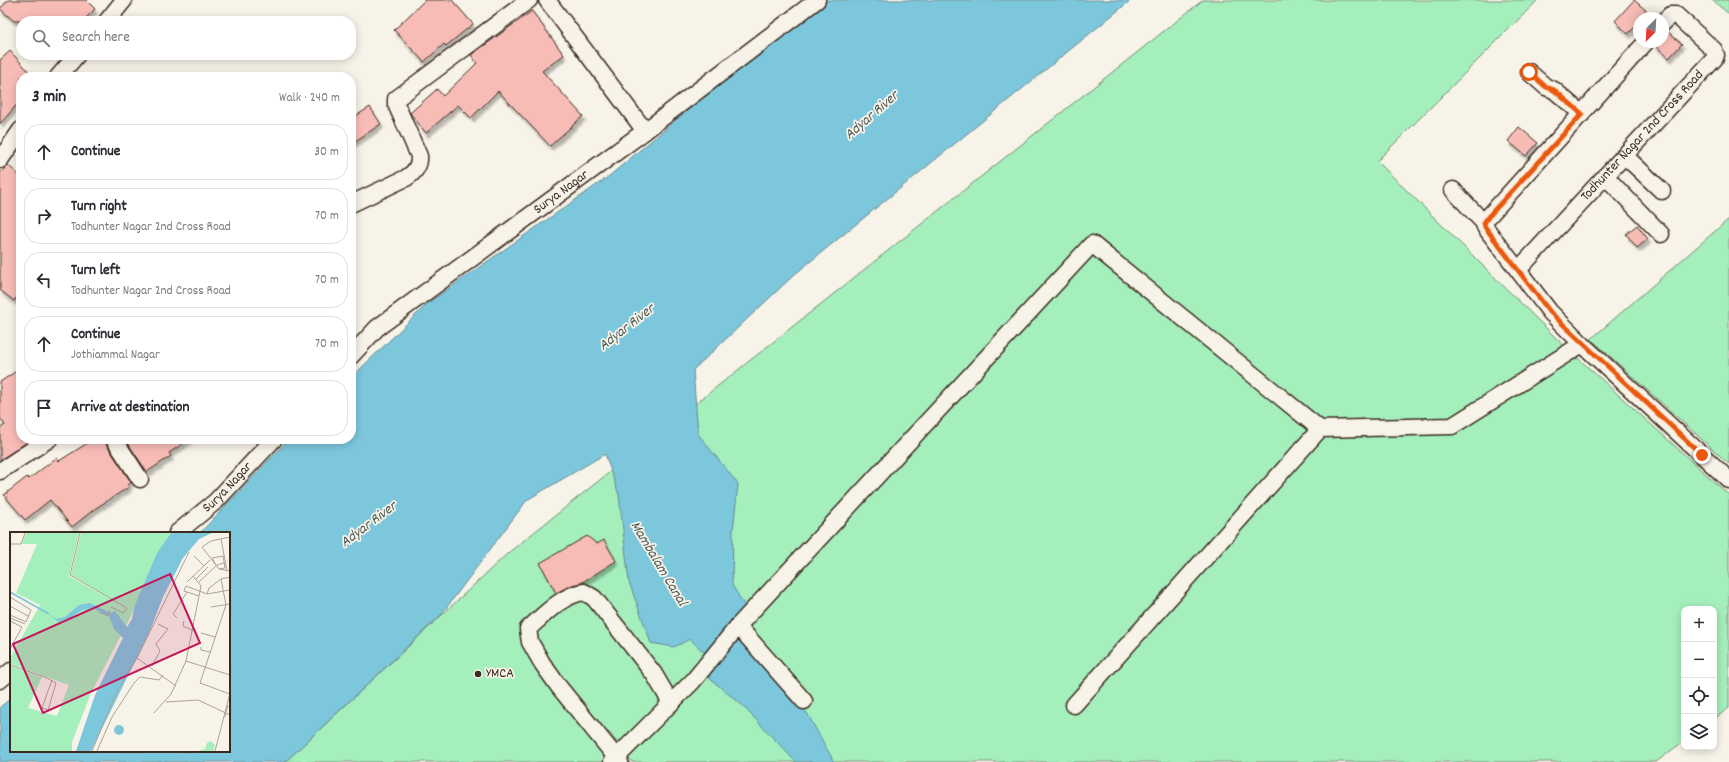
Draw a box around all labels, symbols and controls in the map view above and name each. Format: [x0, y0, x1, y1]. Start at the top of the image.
north arrow [1633, 12, 1669, 48]
search box [16, 16, 356, 60]
icon: search [30, 27, 52, 49]
text: Search here [62, 27, 130, 49]
route start [1520, 63, 1538, 81]
street label: Todhunter Nagar 2nd Cross Road [1577, 66, 1709, 206]
water label: Adyar River [840, 85, 905, 146]
text: 3 min [32, 86, 66, 110]
text: Walk · 240 m [279, 89, 340, 108]
icon: ahead [33, 141, 55, 163]
text: Continue [71, 141, 120, 163]
text: 30 m [314, 143, 339, 162]
street label: Surya Nagar [530, 165, 594, 220]
text: Turn right [71, 196, 127, 218]
icon: right [33, 205, 55, 227]
text: 70 m [315, 207, 339, 226]
text: Todhunter Nagar 2nd Cross Road [71, 218, 231, 237]
text: Turn left [71, 260, 120, 282]
icon: left [33, 269, 55, 291]
text: 70 m [315, 271, 339, 290]
text: Todhunter Nagar 2nd Cross Road [71, 282, 231, 301]
water label: Adyar River [594, 298, 661, 357]
text: Continue [71, 324, 120, 346]
icon: ahead [33, 333, 55, 355]
text: 70 m [315, 335, 339, 354]
text: Jothiammal Nagar [71, 346, 160, 365]
icon: arrive [33, 397, 55, 419]
text: Arrive at destination [71, 397, 189, 419]
route end [1693, 446, 1711, 464]
street label: Surya Nagar [198, 457, 258, 518]
water label: Adyar River [336, 496, 403, 554]
water label: Mambalam Canal [624, 517, 693, 612]
inset map [10, 532, 230, 752]
map controls [1681, 606, 1717, 750]
button: + [1681, 606, 1717, 642]
button: − [1681, 642, 1717, 678]
place label: YMCA [486, 664, 514, 684]
marker: YMCA [473, 669, 483, 679]
button: locate [1681, 678, 1717, 714]
button: layers [1681, 714, 1717, 750]

